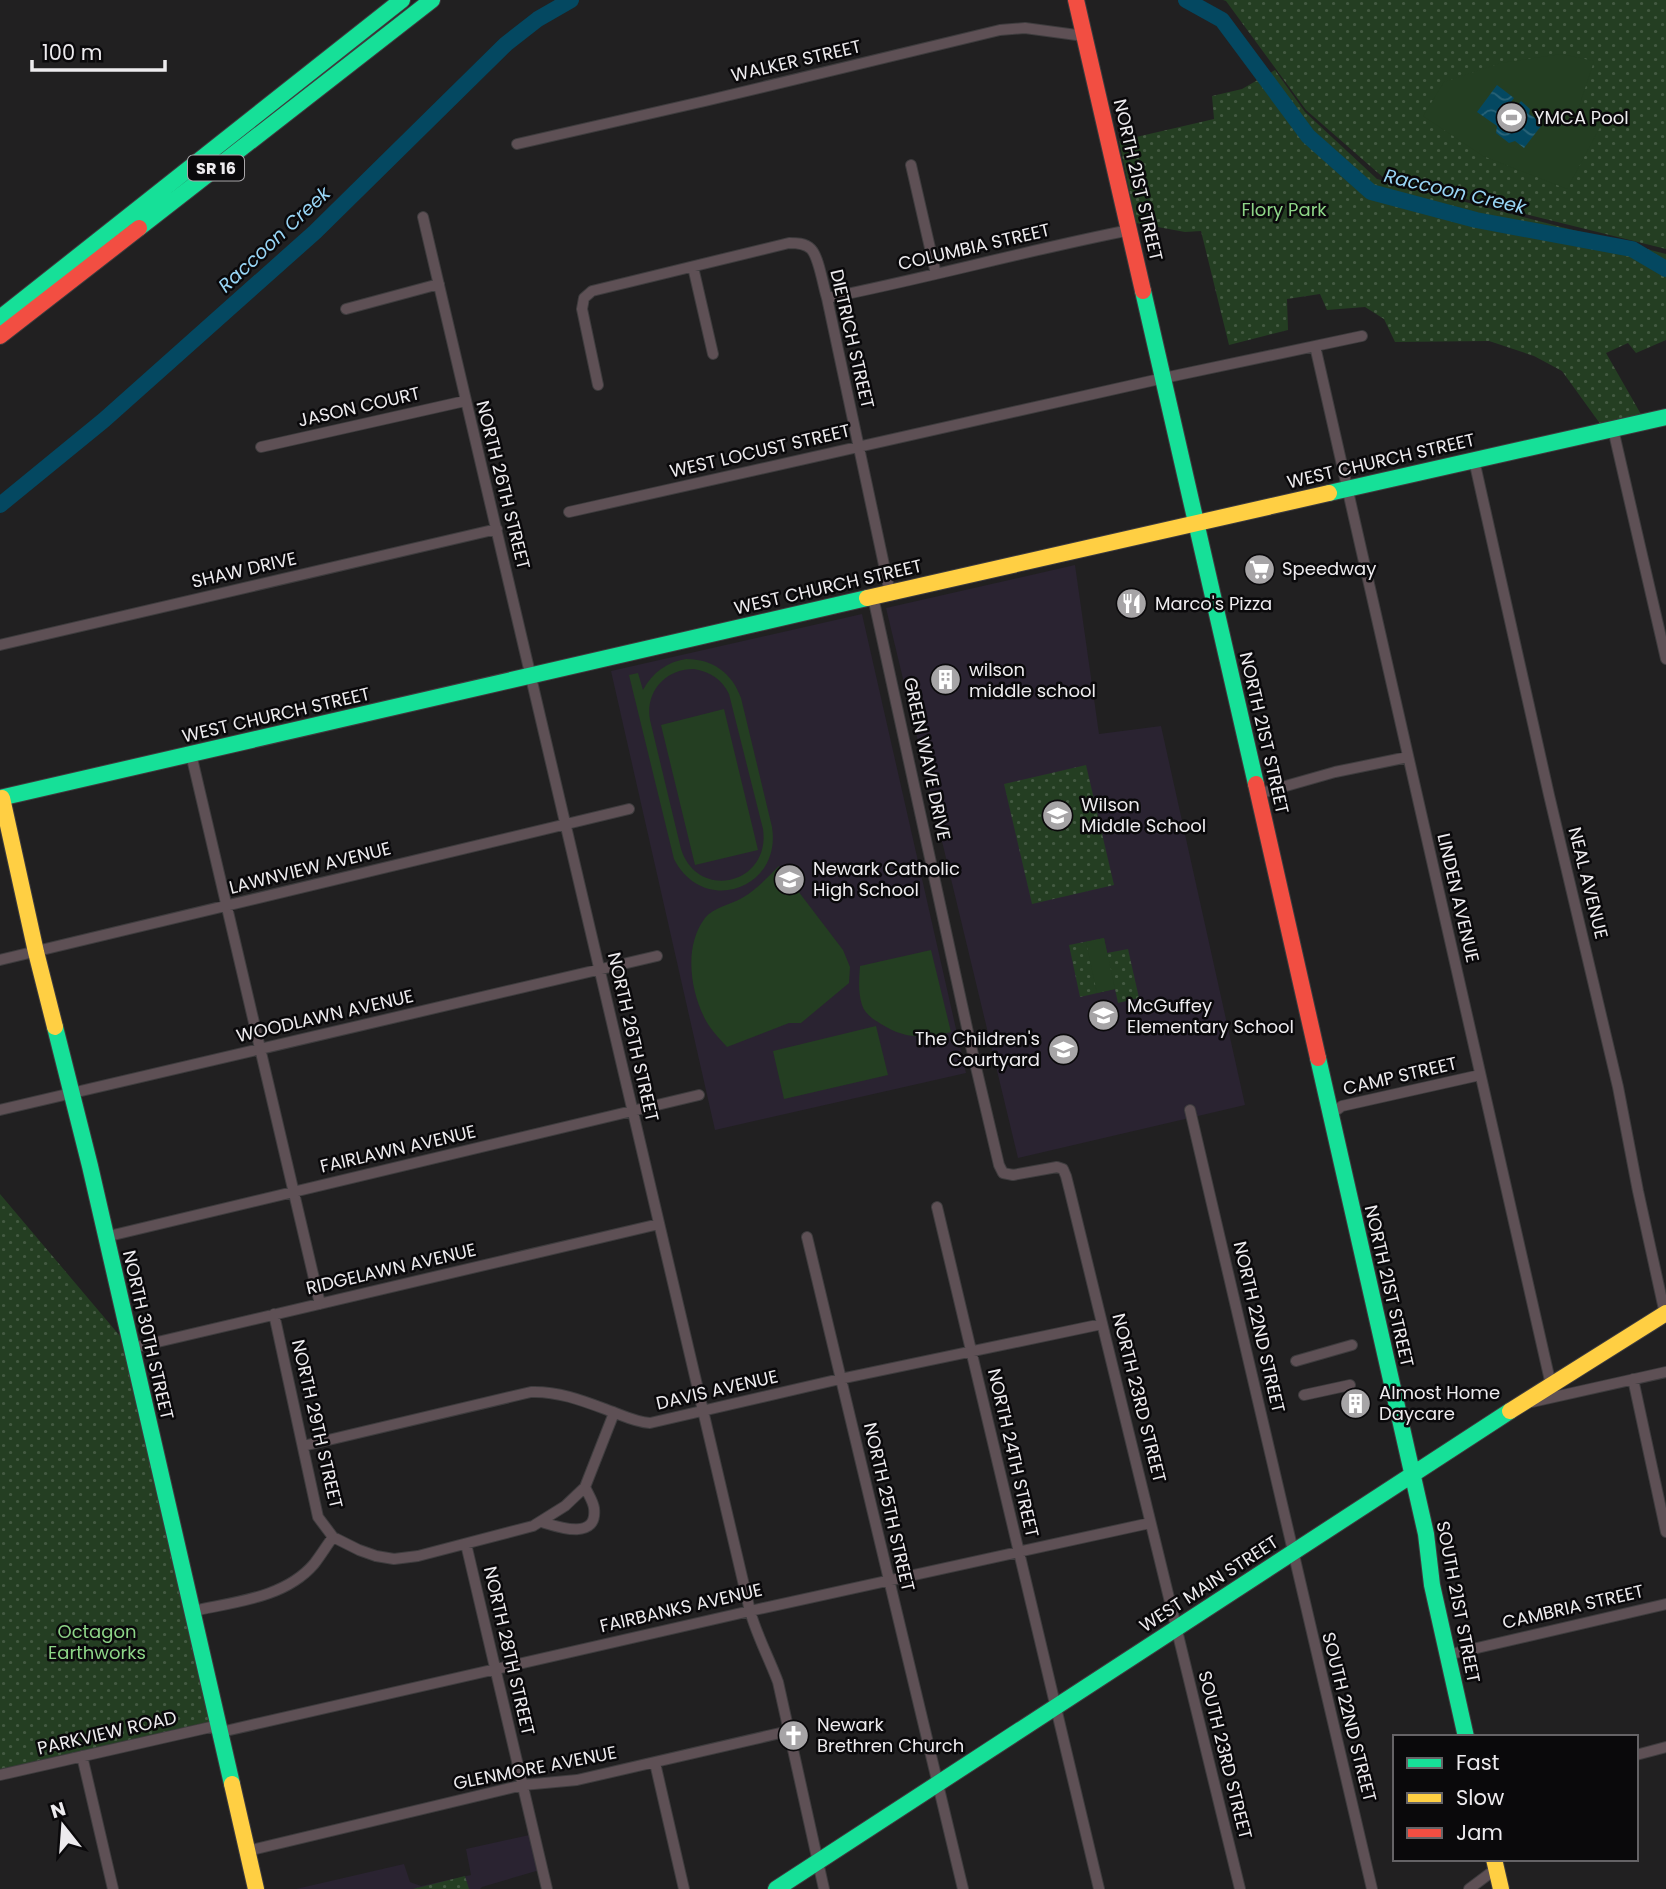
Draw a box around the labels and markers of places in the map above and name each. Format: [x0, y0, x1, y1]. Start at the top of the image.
sports icon: YMCA Pool [1494, 101, 1528, 135]
place label: YMCA Pool [1534, 105, 1629, 130]
supermarket icon: Speedway [1242, 552, 1276, 586]
place label: Speedway [1282, 556, 1376, 581]
restaurant icon: Marco's Pizza [1115, 587, 1149, 621]
place label: Marco's Pizza [1155, 591, 1272, 616]
place label: wilson middle school [969, 657, 1096, 703]
building icon: wilson middle school [929, 663, 963, 697]
place label: Wilson Middle School [1081, 792, 1206, 838]
school or university icon: Wilson Middle School [1041, 798, 1075, 832]
place label: Newark Catholic High School [813, 856, 960, 902]
school or university icon: Newark Catholic High School [773, 862, 807, 896]
place label: McGuffey Elementary School [1127, 993, 1294, 1039]
school or university icon: McGuffey Elementary School [1087, 999, 1121, 1033]
place label: The Children's Courtyard [915, 1026, 1040, 1072]
school or university icon: The Children's Courtyard [1046, 1032, 1080, 1066]
place label: Almost Home Daycare [1379, 1380, 1500, 1426]
building icon: Almost Home Daycare [1339, 1386, 1373, 1420]
place label: Newark Brethren Church [817, 1712, 964, 1758]
church icon: Newark Brethren Church [777, 1718, 811, 1752]

